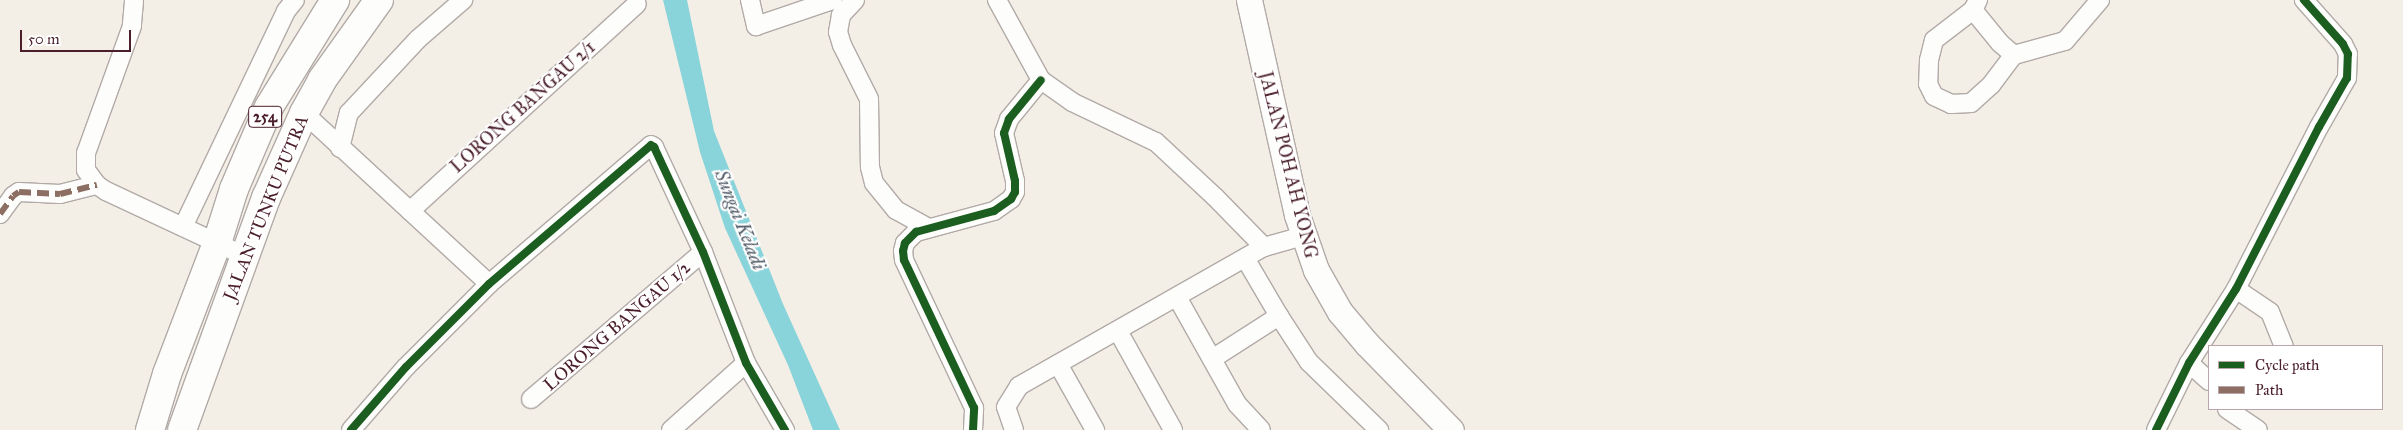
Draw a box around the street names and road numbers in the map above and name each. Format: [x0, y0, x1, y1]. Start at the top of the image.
street label: LORONG BANGAU 2/1 [446, 36, 600, 178]
street label: JALAN POH AH YONG [1254, 69, 1322, 261]
road number: 254 [248, 104, 282, 130]
street label: JALAN TUNKU PUTRA [219, 112, 313, 304]
street label: LORONG BANGAU 1/2 [539, 256, 695, 396]

